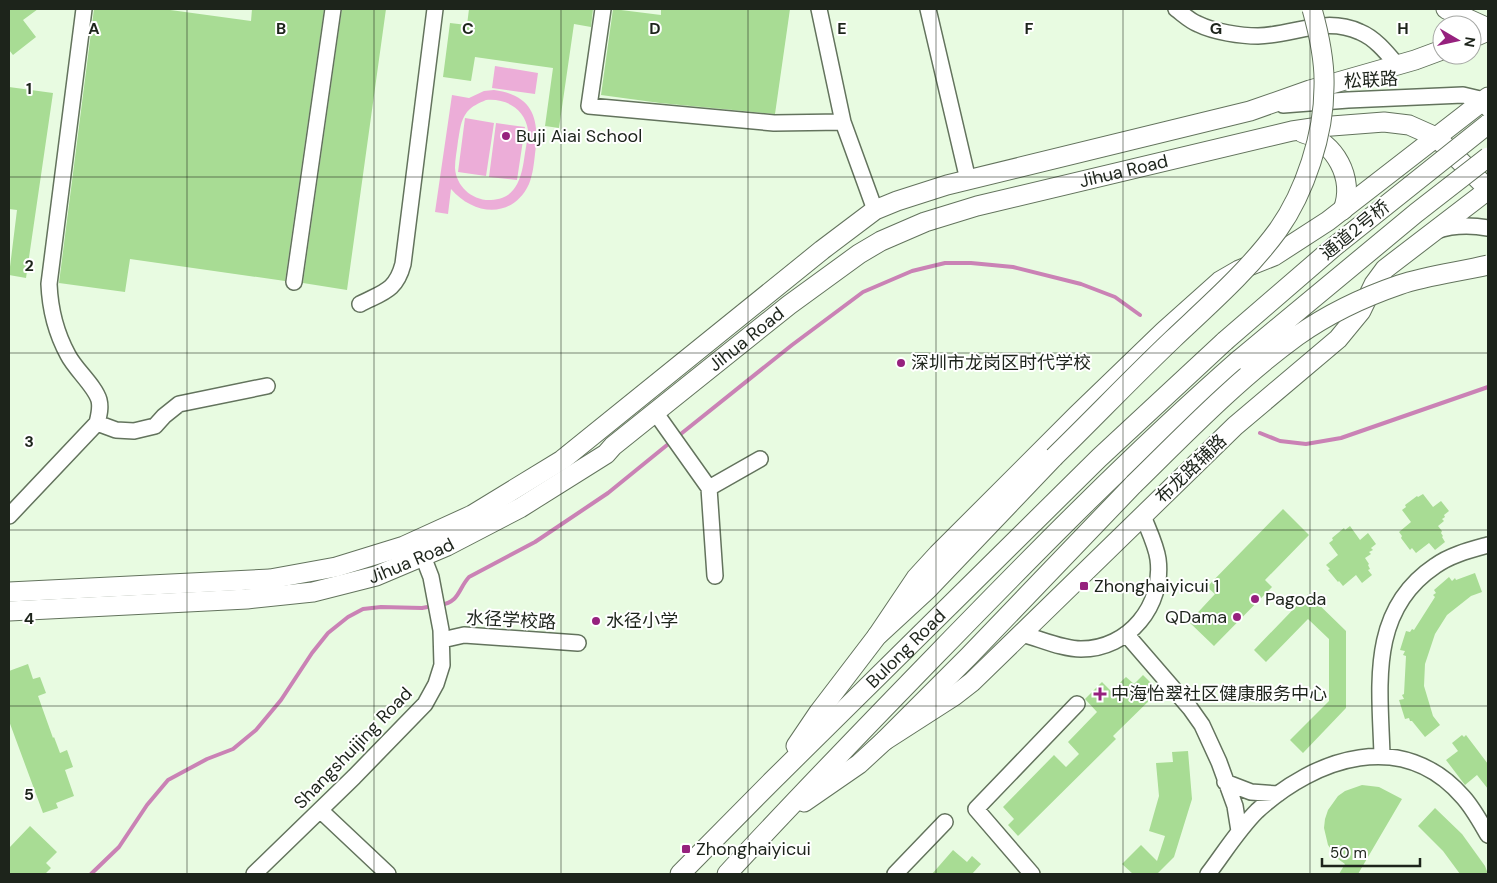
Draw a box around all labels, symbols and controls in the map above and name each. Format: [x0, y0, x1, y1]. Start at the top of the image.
north arrow [1432, 15, 1482, 65]
text: A [88, 18, 100, 39]
text: B [276, 18, 286, 39]
text: C [462, 18, 474, 39]
text: D [649, 18, 661, 39]
text: E [837, 18, 847, 39]
text: F [1025, 18, 1034, 39]
text: G [1210, 18, 1222, 39]
text: H [1397, 18, 1409, 39]
text: N [1460, 36, 1480, 48]
street label: 松联路 [1343, 67, 1399, 93]
text: 1 [26, 78, 32, 99]
place label: Buji Aiai School [516, 124, 642, 148]
marker: Buji Aiai School [500, 130, 512, 142]
street label: Jihua Road [1077, 149, 1171, 193]
street label: 通道2号桥 [1315, 195, 1395, 265]
text: 2 [24, 255, 34, 276]
street label: Jihua Road [703, 302, 789, 377]
place label: 深圳市龙岗区时代学校 [911, 351, 1091, 375]
marker: 深圳市龙岗区时代学校 [895, 357, 907, 369]
street label: 布龙路辅路 [1150, 429, 1232, 509]
text: 3 [24, 431, 34, 452]
street label: Jihua Road [366, 532, 458, 589]
place label: Zhonghaiyicui 1 [1094, 574, 1219, 598]
marker: Zhonghaiyicui 1 [1078, 580, 1090, 592]
place label: Pagoda [1265, 587, 1326, 611]
marker: Pagoda [1249, 593, 1261, 605]
street label: Bulong Road [861, 604, 951, 693]
place label: QDama [1165, 605, 1227, 629]
street label: 水径学校路 [465, 606, 557, 634]
text: 4 [24, 608, 34, 629]
place label: 水径小学 [606, 609, 678, 633]
marker: QDama [1231, 611, 1243, 623]
marker: 水径小学 [590, 615, 602, 627]
street label: Shangshuijing Road [289, 682, 417, 814]
place label: 中海怡翠社区健康服务中心 [1111, 682, 1327, 706]
marker: 中海怡翠社区健康服务中心 [1093, 687, 1107, 701]
text: 5 [24, 784, 34, 805]
scale bar [1322, 836, 1420, 868]
place label: Zhonghaiyicui [696, 837, 811, 861]
marker: Zhonghaiyicui [680, 843, 692, 855]
text: 50 m [1330, 843, 1367, 863]

